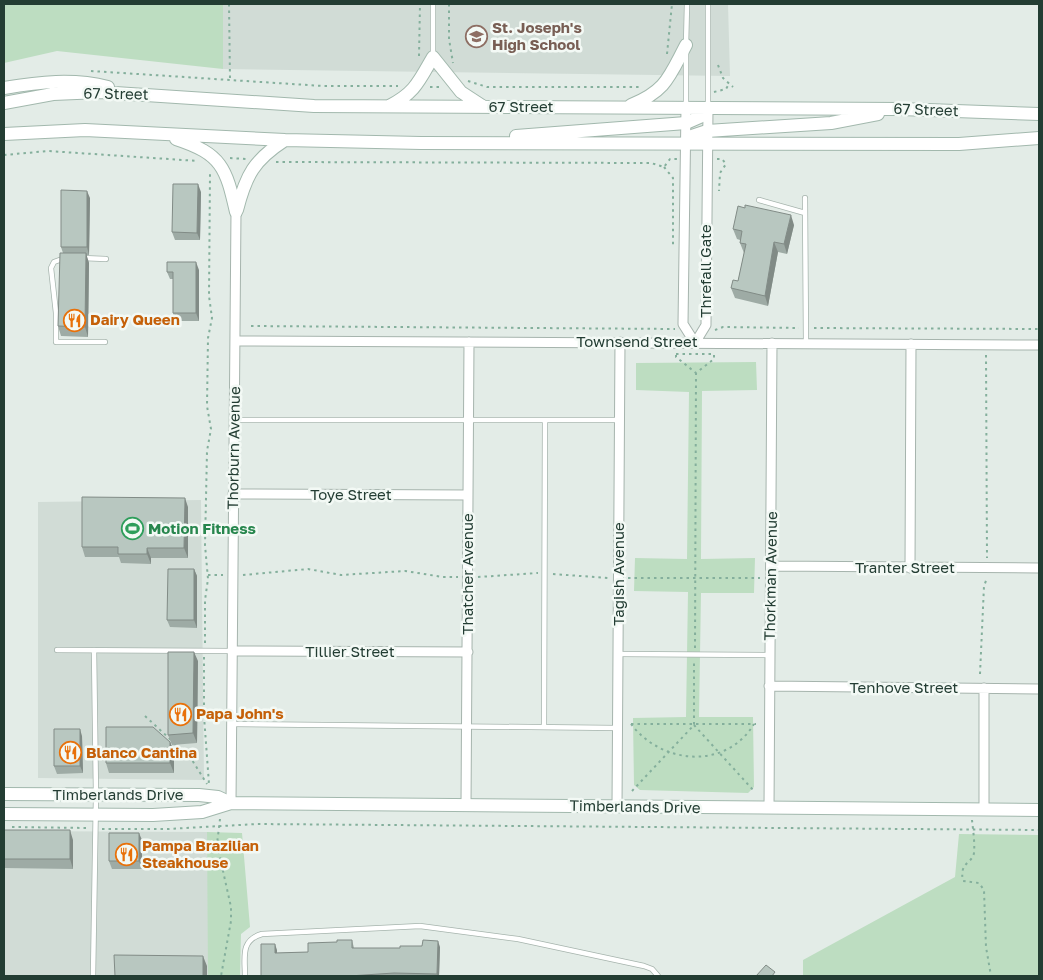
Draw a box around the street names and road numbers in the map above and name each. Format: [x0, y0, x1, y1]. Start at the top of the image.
street label: 67 Street [83, 83, 149, 103]
street label: 67 Street [488, 97, 554, 115]
street label: 67 Street [893, 99, 959, 119]
street label: Threfall Gate [696, 224, 714, 318]
street label: Townsend Street [576, 332, 698, 350]
street label: Thorburn Avenue [223, 386, 243, 510]
street label: Toye Street [310, 485, 392, 503]
street label: Thorkman Avenue [760, 511, 780, 641]
street label: Thatcher Avenue [458, 513, 476, 635]
street label: Tagish Avenue [609, 522, 627, 626]
street label: Tranter Street [855, 558, 955, 576]
street label: Tillier Street [305, 642, 395, 660]
street label: Tenhove Street [850, 678, 958, 696]
street label: Timberlands Drive [53, 785, 184, 803]
street label: Timberlands Drive [569, 796, 701, 816]

